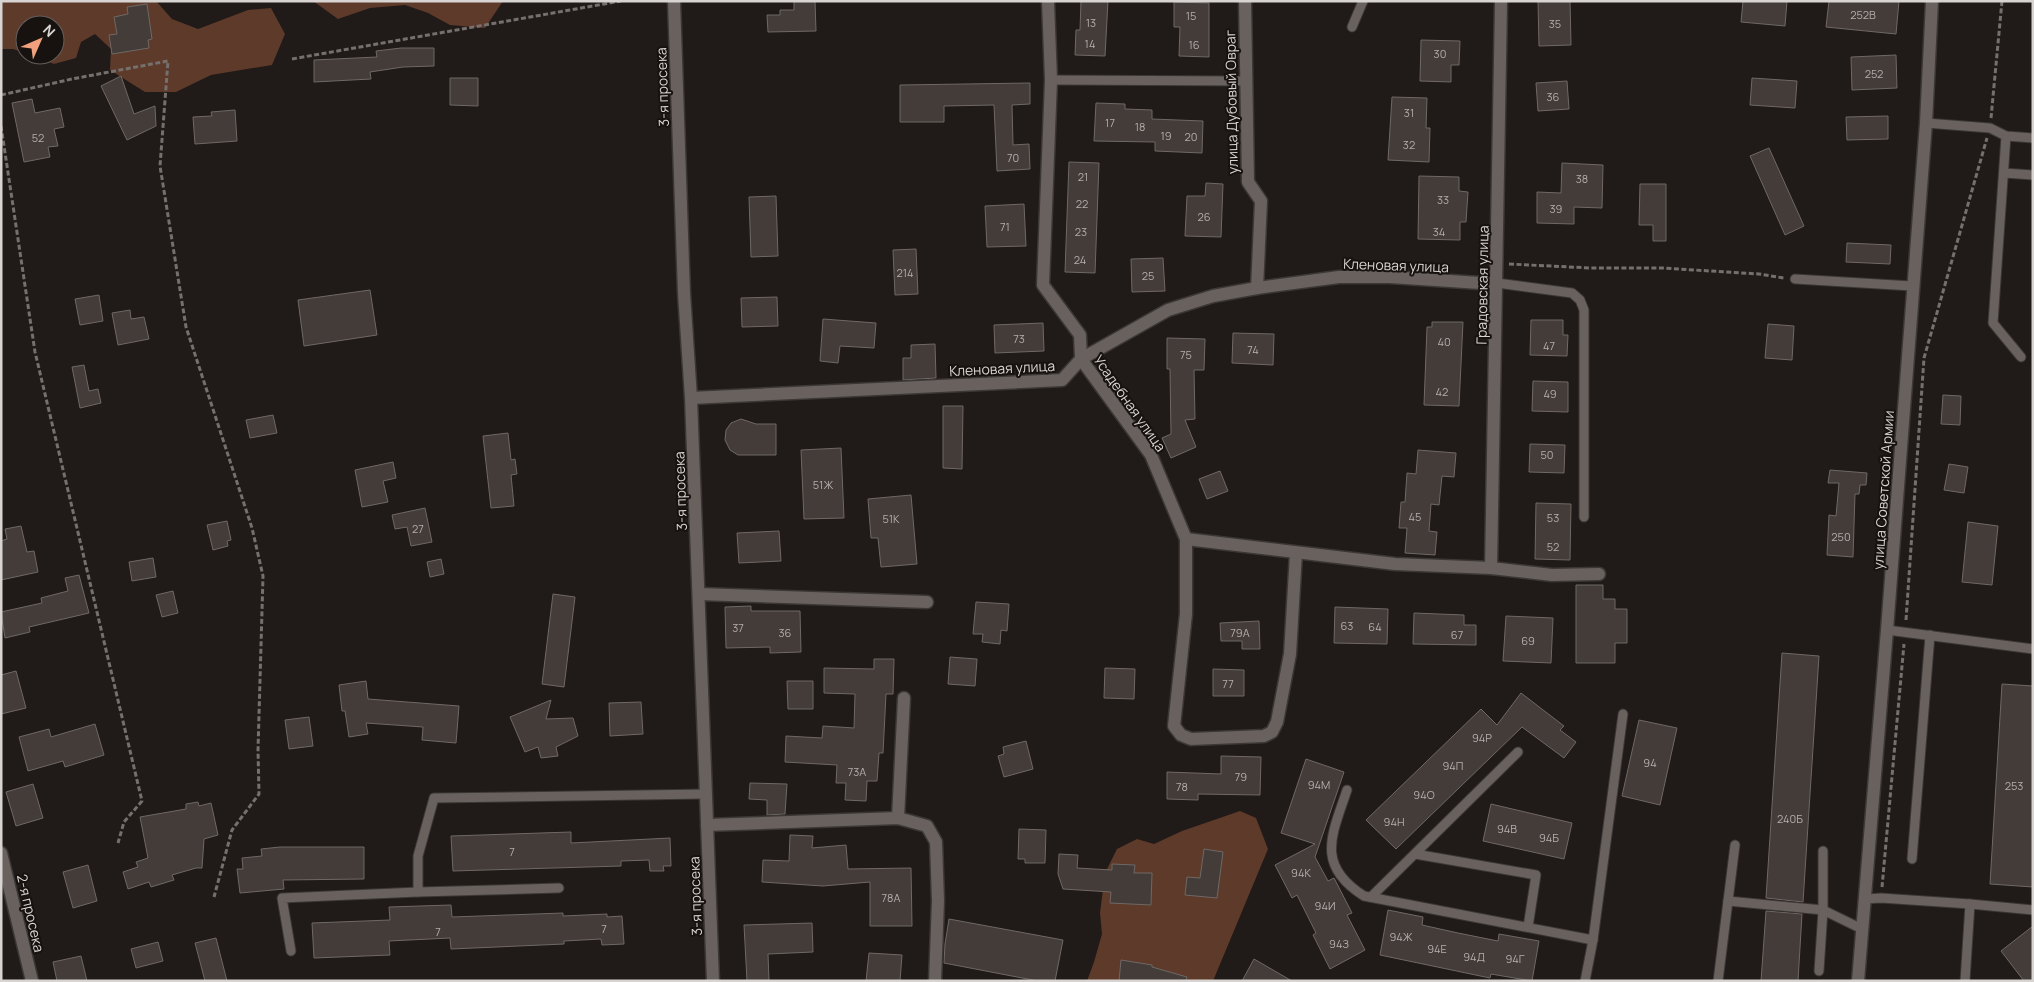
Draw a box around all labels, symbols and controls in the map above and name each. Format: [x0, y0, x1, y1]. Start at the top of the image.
house number: 252В [1850, 7, 1876, 22]
house number: 15 [1186, 8, 1196, 23]
north arrow [15, 15, 65, 65]
house number: 13 [1086, 15, 1096, 30]
house number: 35 [1549, 16, 1561, 31]
text: N [39, 20, 60, 41]
street label: улица Дубовый Овраг [1220, 29, 1242, 174]
house number: 14 [1085, 36, 1095, 51]
house number: 16 [1188, 37, 1200, 52]
house number: 30 [1434, 46, 1446, 61]
street label: 3-я просека [651, 47, 673, 127]
house number: 252 [1865, 66, 1883, 81]
house number: 36 [1547, 89, 1560, 104]
house number: 31 [1404, 105, 1414, 120]
house number: 17 [1105, 115, 1115, 130]
house number: 18 [1135, 119, 1145, 134]
house number: 19 [1160, 128, 1172, 143]
house number: 20 [1185, 129, 1197, 144]
house number: 52 [32, 130, 44, 145]
house number: 32 [1403, 137, 1415, 152]
house number: 70 [1007, 150, 1019, 165]
house number: 21 [1078, 169, 1088, 184]
house number: 38 [1576, 171, 1588, 186]
house number: 33 [1437, 192, 1449, 207]
house number: 22 [1076, 196, 1088, 211]
house number: 39 [1550, 201, 1563, 216]
house number: 26 [1197, 209, 1211, 224]
house number: 71 [1000, 219, 1010, 234]
house number: 23 [1075, 224, 1087, 239]
house number: 34 [1433, 224, 1445, 239]
street label: Градовская улица [1471, 225, 1493, 345]
house number: 24 [1074, 252, 1086, 267]
street label: Кленовая улица [1343, 254, 1449, 276]
house number: 214 [896, 265, 914, 280]
house number: 25 [1142, 268, 1154, 283]
house number: 73 [1013, 331, 1025, 346]
house number: 40 [1437, 334, 1451, 349]
house number: 47 [1543, 338, 1555, 353]
house number: 74 [1247, 342, 1259, 357]
house number: 75 [1180, 347, 1192, 362]
street label: Усадебная улица [1090, 351, 1170, 455]
street label: Кленовая улица [949, 356, 1055, 380]
house number: 42 [1436, 384, 1448, 399]
house number: 49 [1543, 386, 1557, 401]
street label: улица Советской Армии [1868, 410, 1898, 570]
house number: 50 [1540, 447, 1554, 462]
street label: 3-я просека [669, 451, 691, 531]
house number: 51Ж [813, 477, 833, 492]
house number: 45 [1409, 509, 1421, 524]
house number: 53 [1547, 510, 1559, 525]
house number: 51К [882, 511, 900, 526]
house number: 27 [412, 521, 424, 536]
house number: 250 [1831, 529, 1851, 544]
house number: 52 [1547, 539, 1559, 554]
house number: 63 [1341, 618, 1353, 633]
house number: 64 [1368, 619, 1382, 634]
house number: 37 [732, 620, 744, 635]
house number: 36 [779, 625, 792, 640]
house number: 79А [1230, 625, 1250, 640]
house number: 67 [1451, 627, 1463, 642]
house number: 69 [1521, 633, 1535, 648]
house number: 77 [1222, 676, 1234, 691]
house number: 94Р [1472, 730, 1492, 745]
house number: 94 [1643, 755, 1657, 770]
house number: 94П [1443, 758, 1463, 773]
house number: 73А [848, 764, 866, 779]
house number: 79 [1235, 769, 1247, 784]
house number: 94М [1308, 777, 1330, 792]
house number: 253 [2005, 778, 2023, 793]
house number: 78 [1176, 779, 1188, 794]
house number: 94О [1413, 787, 1435, 802]
house number: 240Б [1777, 811, 1803, 826]
house number: 94Н [1384, 814, 1404, 829]
house number: 94В [1497, 821, 1517, 836]
house number: 94Б [1539, 830, 1559, 845]
house number: 7 [509, 844, 515, 859]
street label: 3-я просека [684, 856, 706, 936]
house number: 94К [1291, 865, 1311, 880]
street label: 2-я просека [13, 872, 49, 954]
house number: 78А [882, 890, 900, 905]
house number: 94И [1315, 898, 1335, 913]
house number: 7 [601, 921, 607, 936]
house number: 7 [435, 924, 441, 939]
house number: 94Ж [1390, 929, 1413, 944]
house number: 94З [1329, 936, 1349, 951]
house number: 94Е [1427, 941, 1447, 956]
house number: 94Д [1463, 949, 1485, 964]
house number: 94Г [1505, 951, 1525, 966]

